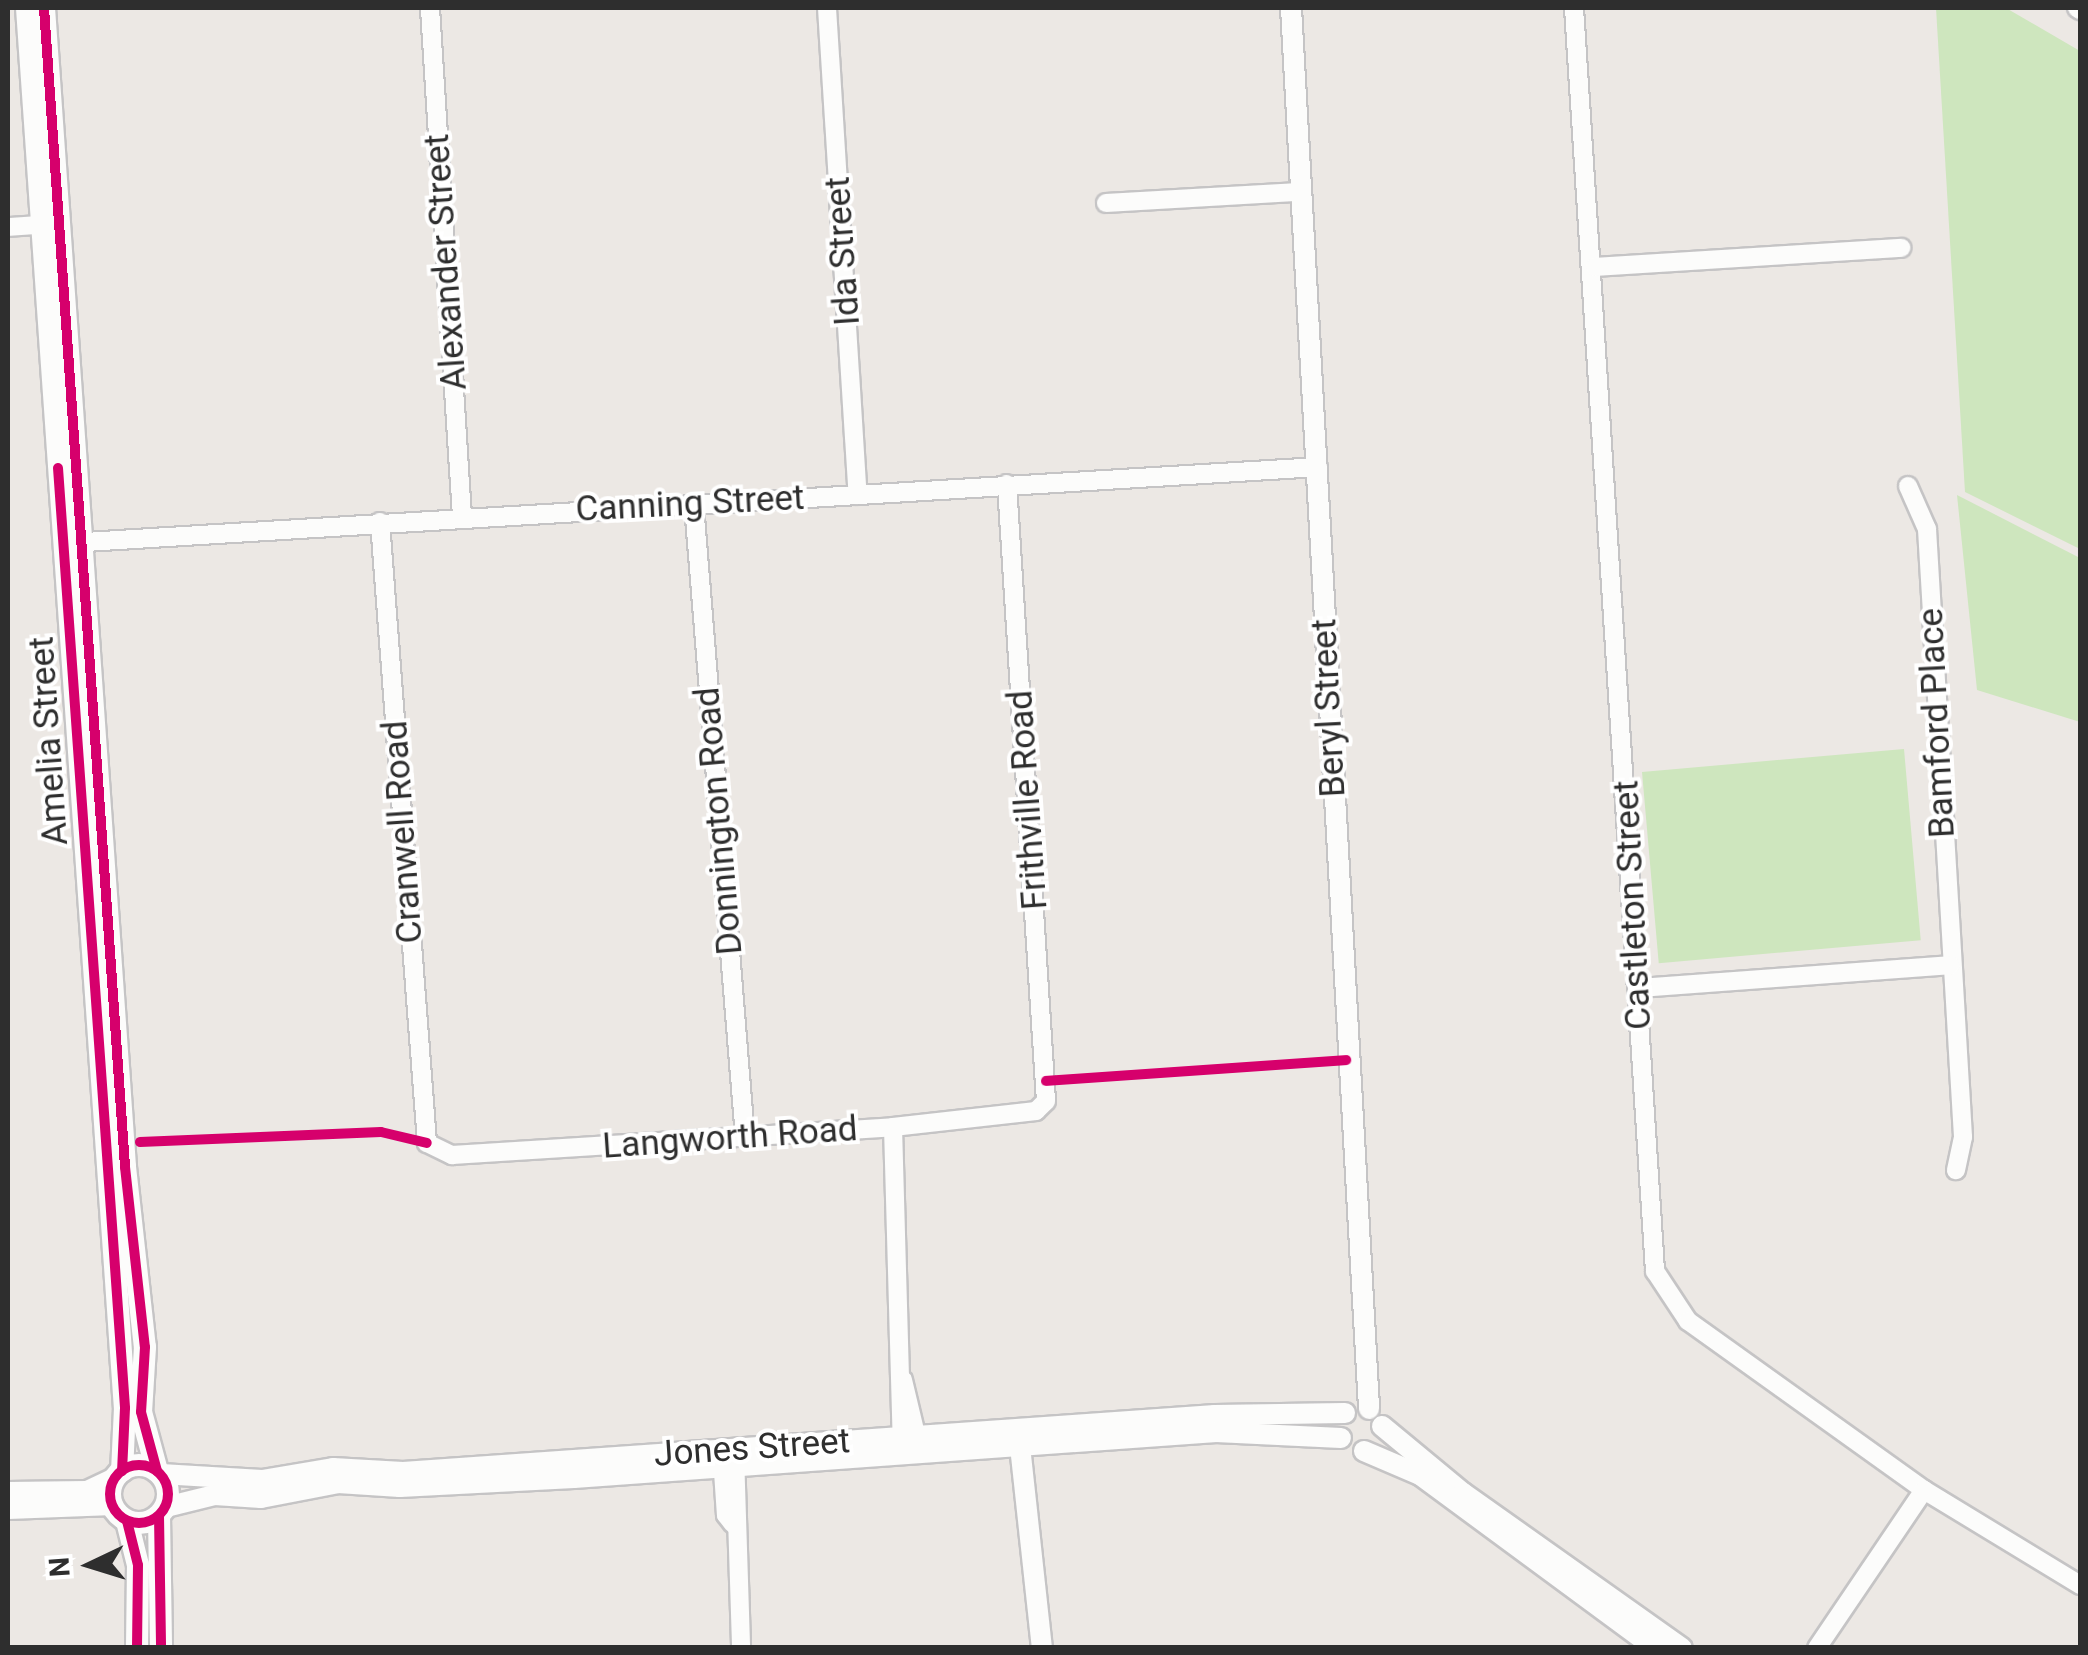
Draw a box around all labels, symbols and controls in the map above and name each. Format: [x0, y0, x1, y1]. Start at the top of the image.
street label: Alexander Street [416, 132, 476, 392]
street label: Ida Street [817, 175, 869, 327]
street label: Canning Street [575, 477, 805, 531]
street label: Bamford Place [1910, 607, 1964, 839]
street label: Beryl Street [1303, 618, 1355, 798]
street label: Amelia Street [21, 635, 77, 847]
street label: Donnington Road [686, 685, 752, 957]
street label: Frithville Road [999, 689, 1057, 911]
street label: Cranwell Road [374, 719, 432, 945]
street label: Castleton Street [1605, 779, 1661, 1031]
street label: Langworth Road [601, 1108, 859, 1168]
street label: Jones Street [653, 1420, 851, 1476]
north arrow [40, 1515, 140, 1615]
text: N [42, 1556, 77, 1578]

